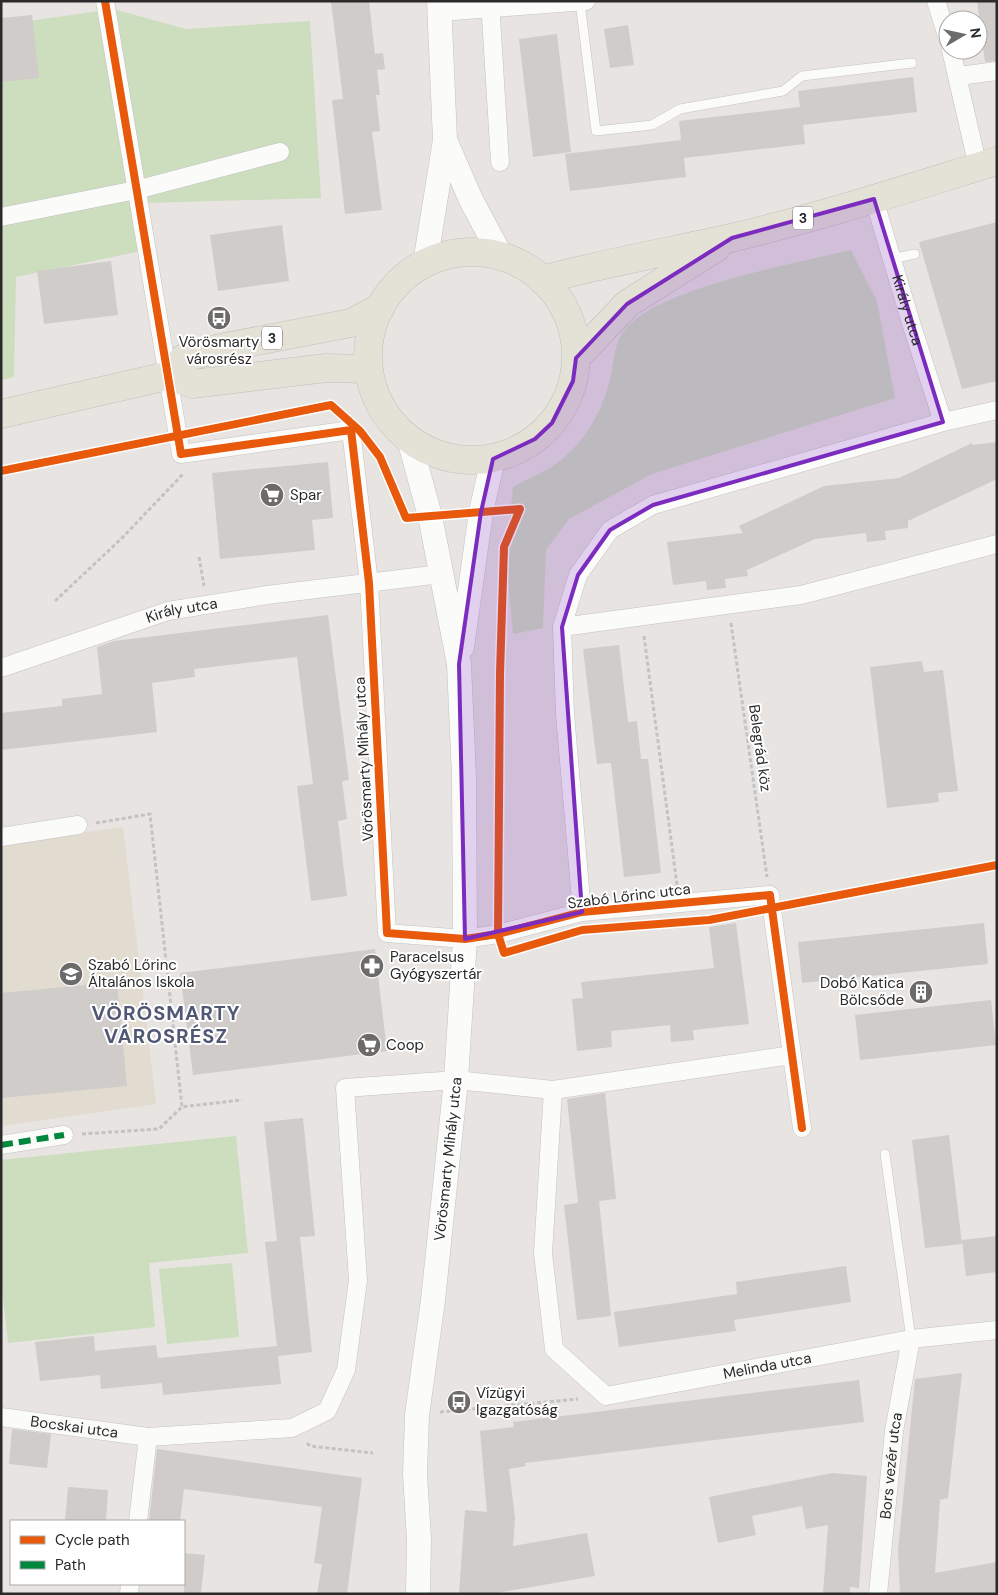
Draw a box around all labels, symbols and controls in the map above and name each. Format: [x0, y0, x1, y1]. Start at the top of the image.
north arrow [938, 10, 988, 60]
text: N [966, 27, 986, 39]
road number: 3 [793, 207, 813, 230]
street label: Király utca [887, 272, 928, 348]
bus stop icon: Vörösmarty városrész [206, 305, 232, 331]
road number: 3 [262, 326, 282, 349]
place label: Vörösmarty városrész [179, 332, 260, 369]
supermarket icon: Spar [259, 482, 285, 508]
place label: Spar [290, 485, 322, 505]
street label: Király utca [143, 593, 219, 628]
street label: Vörösmarty Mihály utca [350, 676, 378, 842]
street label: Belegrád köz [744, 703, 776, 793]
street label: Szabó Lőrinc utca [566, 879, 692, 913]
place label: Paracelsus Gyógyszertár [390, 947, 482, 984]
pharmacy icon: Paracelsus Gyógyszertár [359, 953, 385, 979]
place label: Szabó Lőrinc Általános Iskola [88, 955, 194, 992]
school or university icon: Szabó Lőrinc Általános Iskola [58, 961, 84, 987]
place label: Dobó Katica Bölcsőde [820, 973, 904, 1010]
building icon: Dobó Katica Bölcsőde [908, 979, 934, 1005]
district label: VÖRÖSMARTY VÁROSRÉSZ [92, 1000, 240, 1049]
supermarket icon: Coop [356, 1032, 382, 1058]
place label: Coop [386, 1035, 424, 1055]
street label: Vörösmarty Mihály utca [429, 1076, 467, 1242]
street label: Melinda utca [721, 1348, 813, 1384]
place label: Vízügyi Igazgatóság [476, 1383, 558, 1420]
bus stop icon: Vízügyi Igazgatóság [446, 1389, 472, 1415]
street label: Bocskai utca [29, 1411, 119, 1443]
street label: Bors vezér utca [875, 1411, 907, 1520]
legend [10, 1520, 185, 1585]
text: Cycle path [55, 1530, 130, 1550]
text: Path [55, 1555, 86, 1575]

